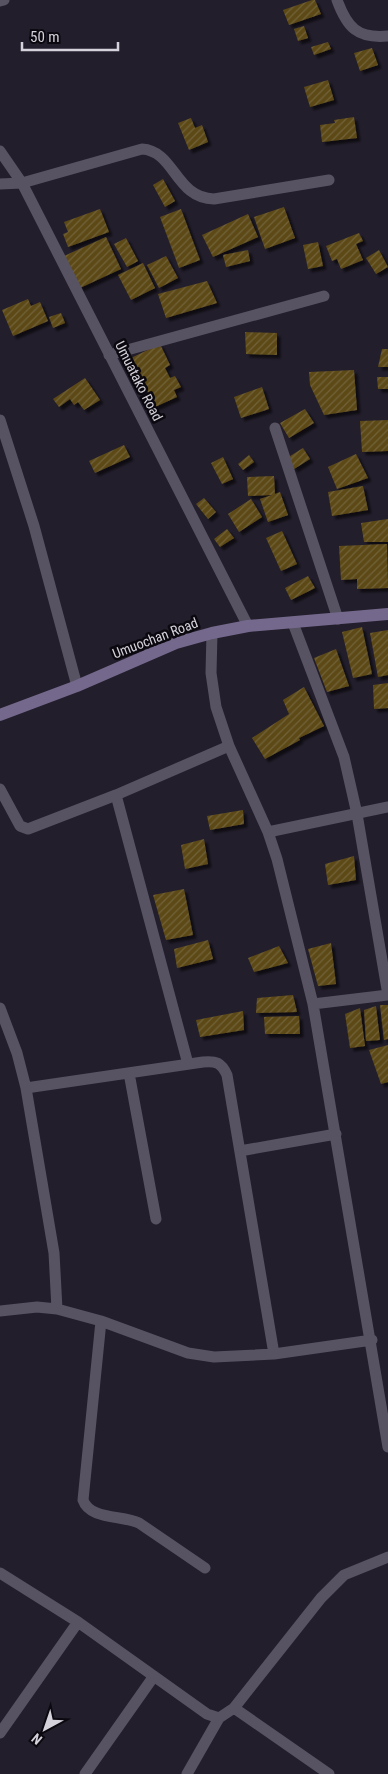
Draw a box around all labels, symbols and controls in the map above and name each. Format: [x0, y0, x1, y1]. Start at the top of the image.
scale bar [22, 20, 119, 52]
text: 50 m [30, 28, 60, 46]
street label: Umuatako Road [112, 338, 166, 424]
street label: Umuochan Road [110, 614, 200, 662]
north arrow [20, 1704, 70, 1754]
text: N [28, 1730, 45, 1748]

